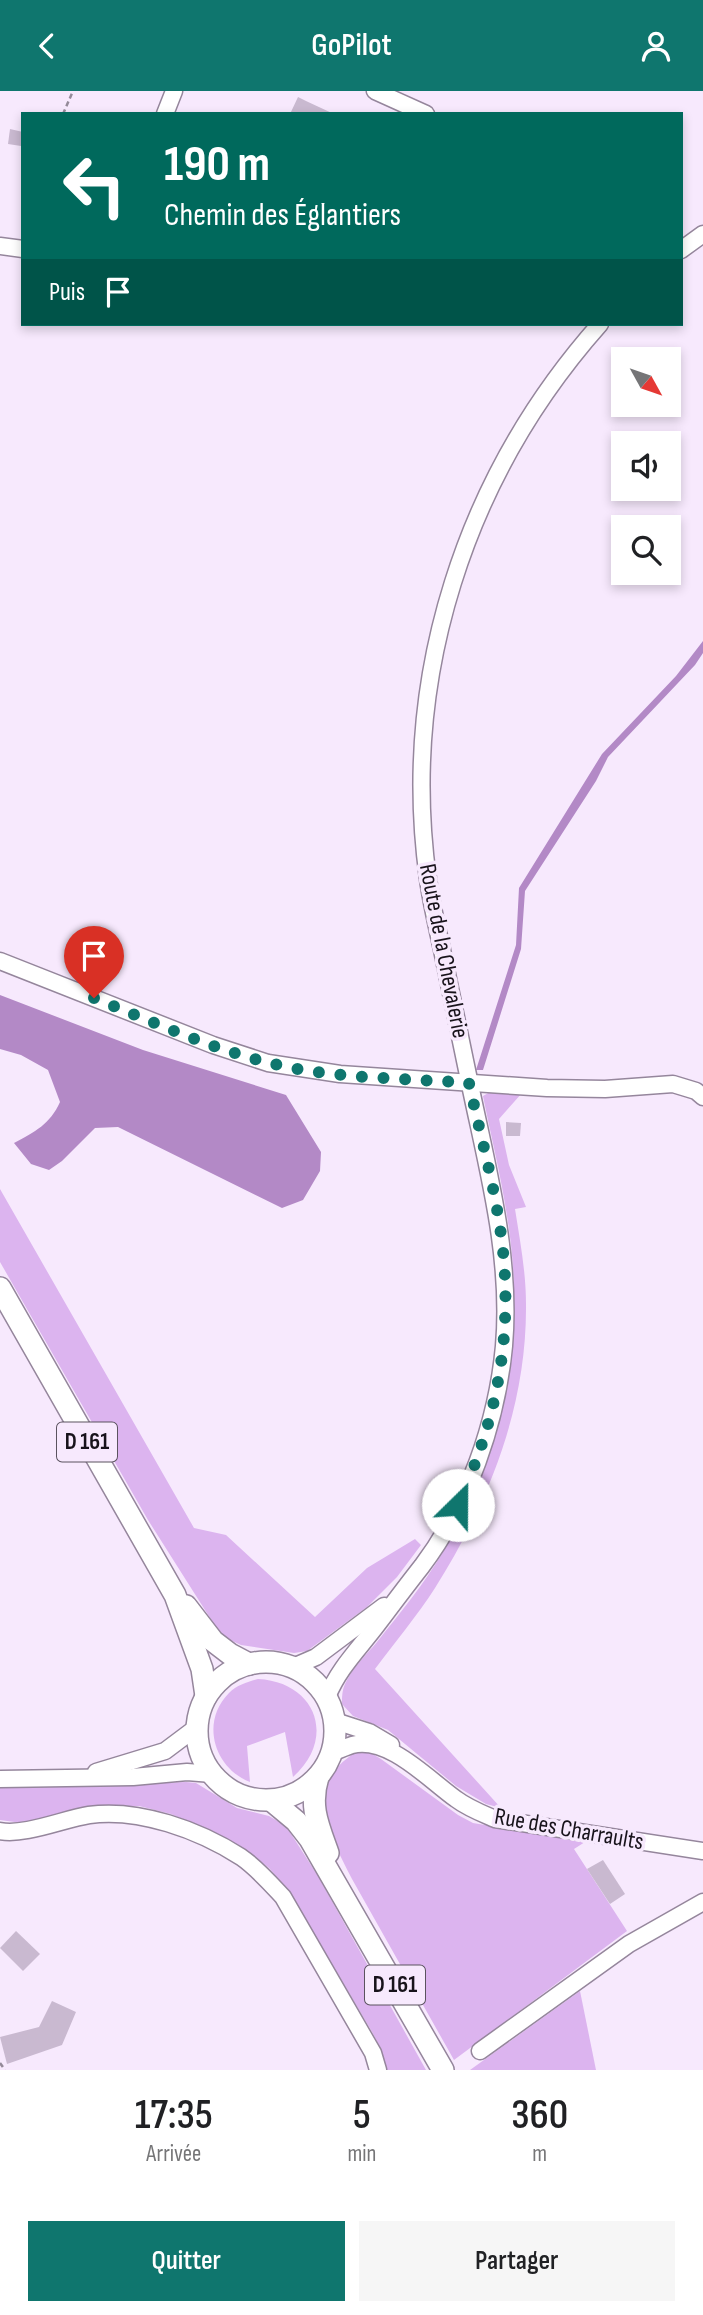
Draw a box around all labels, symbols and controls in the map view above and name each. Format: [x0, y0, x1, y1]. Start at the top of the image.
text: GoPilot [311, 26, 392, 65]
icon: back [28, 27, 66, 65]
icon: person [637, 27, 675, 65]
text: 190 m [164, 136, 270, 195]
icon: left [49, 140, 140, 231]
text: Chemin des Églantiers [164, 196, 401, 235]
icon: arrive [99, 273, 137, 311]
text: Puis [49, 277, 85, 308]
north arrow [611, 347, 681, 417]
map controls [611, 347, 681, 585]
button: sound [611, 431, 681, 501]
button: search [611, 515, 681, 585]
street label: Route de la Chevalerie [413, 861, 475, 1041]
pin [64, 926, 124, 998]
icon: arrive [75, 937, 113, 975]
road number: D 161 [57, 1423, 117, 1461]
position arrow [421, 1468, 495, 1542]
street label: Rue des Charraults [492, 1802, 646, 1856]
road number: D 161 [365, 1965, 425, 2004]
text: 17:35 [135, 2090, 213, 2141]
text: 5 [353, 2090, 371, 2141]
text: 360 [511, 2090, 568, 2141]
text: Arrivée [146, 2140, 201, 2168]
text: min [347, 2140, 376, 2168]
text: m [532, 2140, 547, 2168]
button: Quitter [28, 2221, 345, 2301]
button: Partager [359, 2221, 675, 2301]

